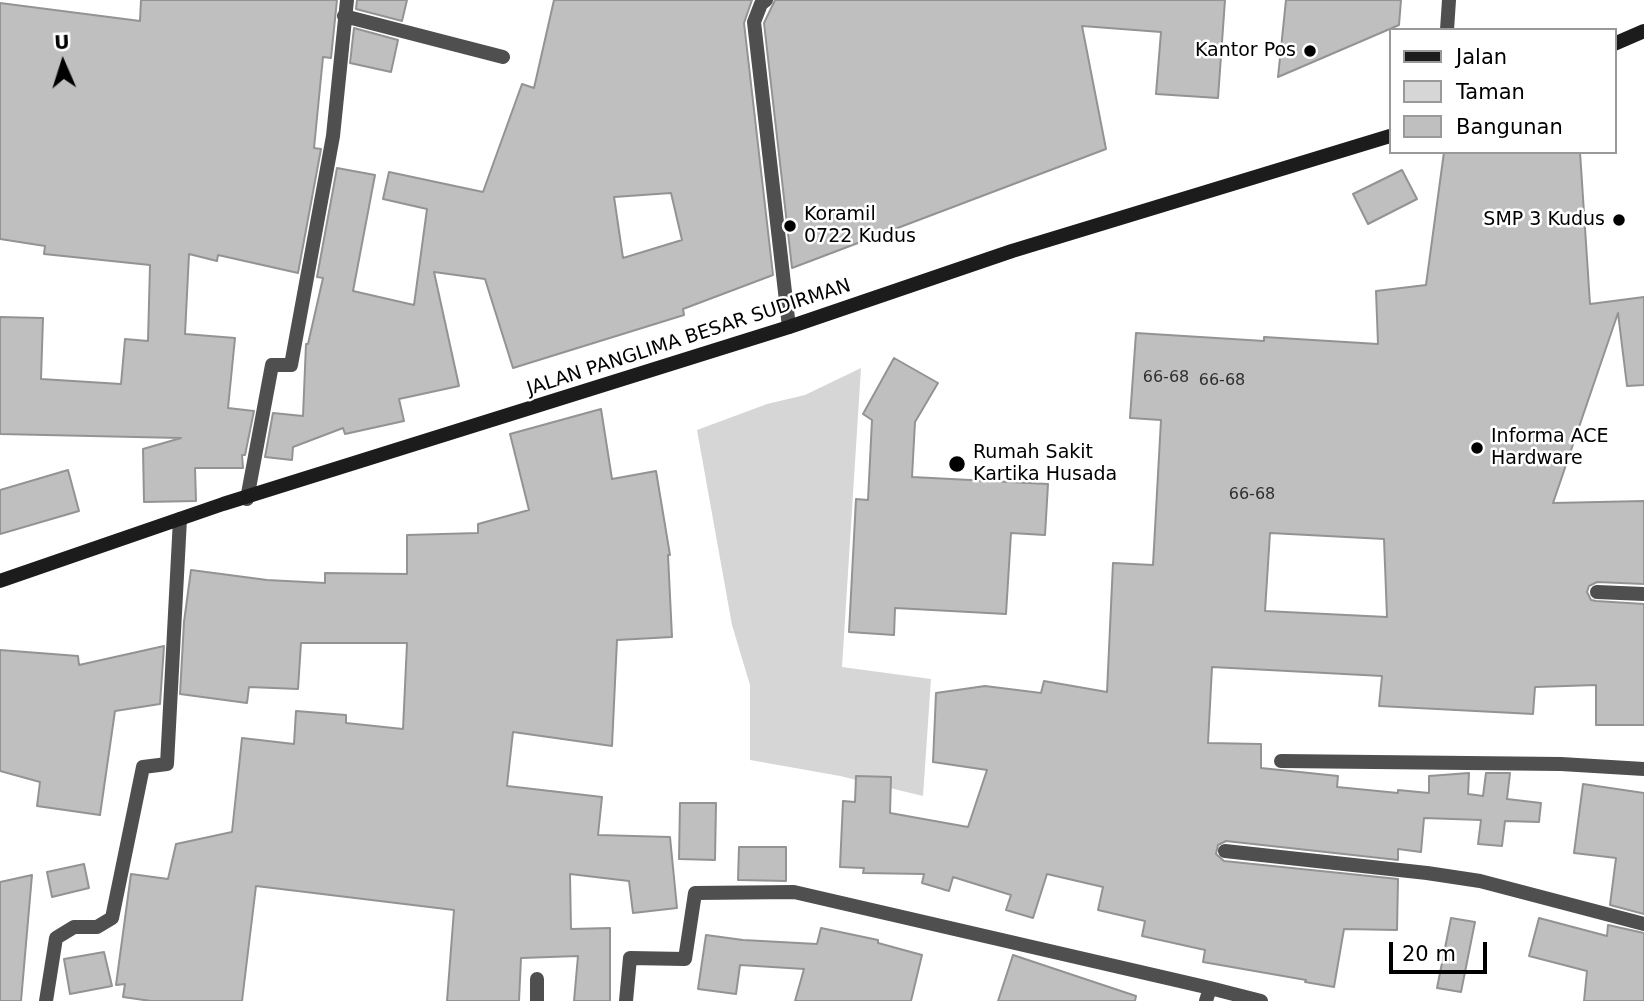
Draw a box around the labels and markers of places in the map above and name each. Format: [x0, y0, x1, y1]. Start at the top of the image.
place label: Kantor Pos [1195, 40, 1296, 62]
marker: Kantor Pos [1302, 43, 1318, 59]
place label: Koramil 0722 Kudus [804, 204, 916, 248]
place label: SMP 3 Kudus [1483, 209, 1605, 231]
marker: SMP 3 Kudus [1611, 212, 1627, 228]
marker: Koramil 0722 Kudus [782, 218, 798, 234]
place label: Informa ACE Hardware [1491, 426, 1609, 470]
marker: Informa ACE Hardware [1469, 440, 1485, 456]
place label: Rumah Sakit Kartika Husada [973, 442, 1117, 486]
marker: Rumah Sakit Kartika Husada [947, 454, 967, 474]

